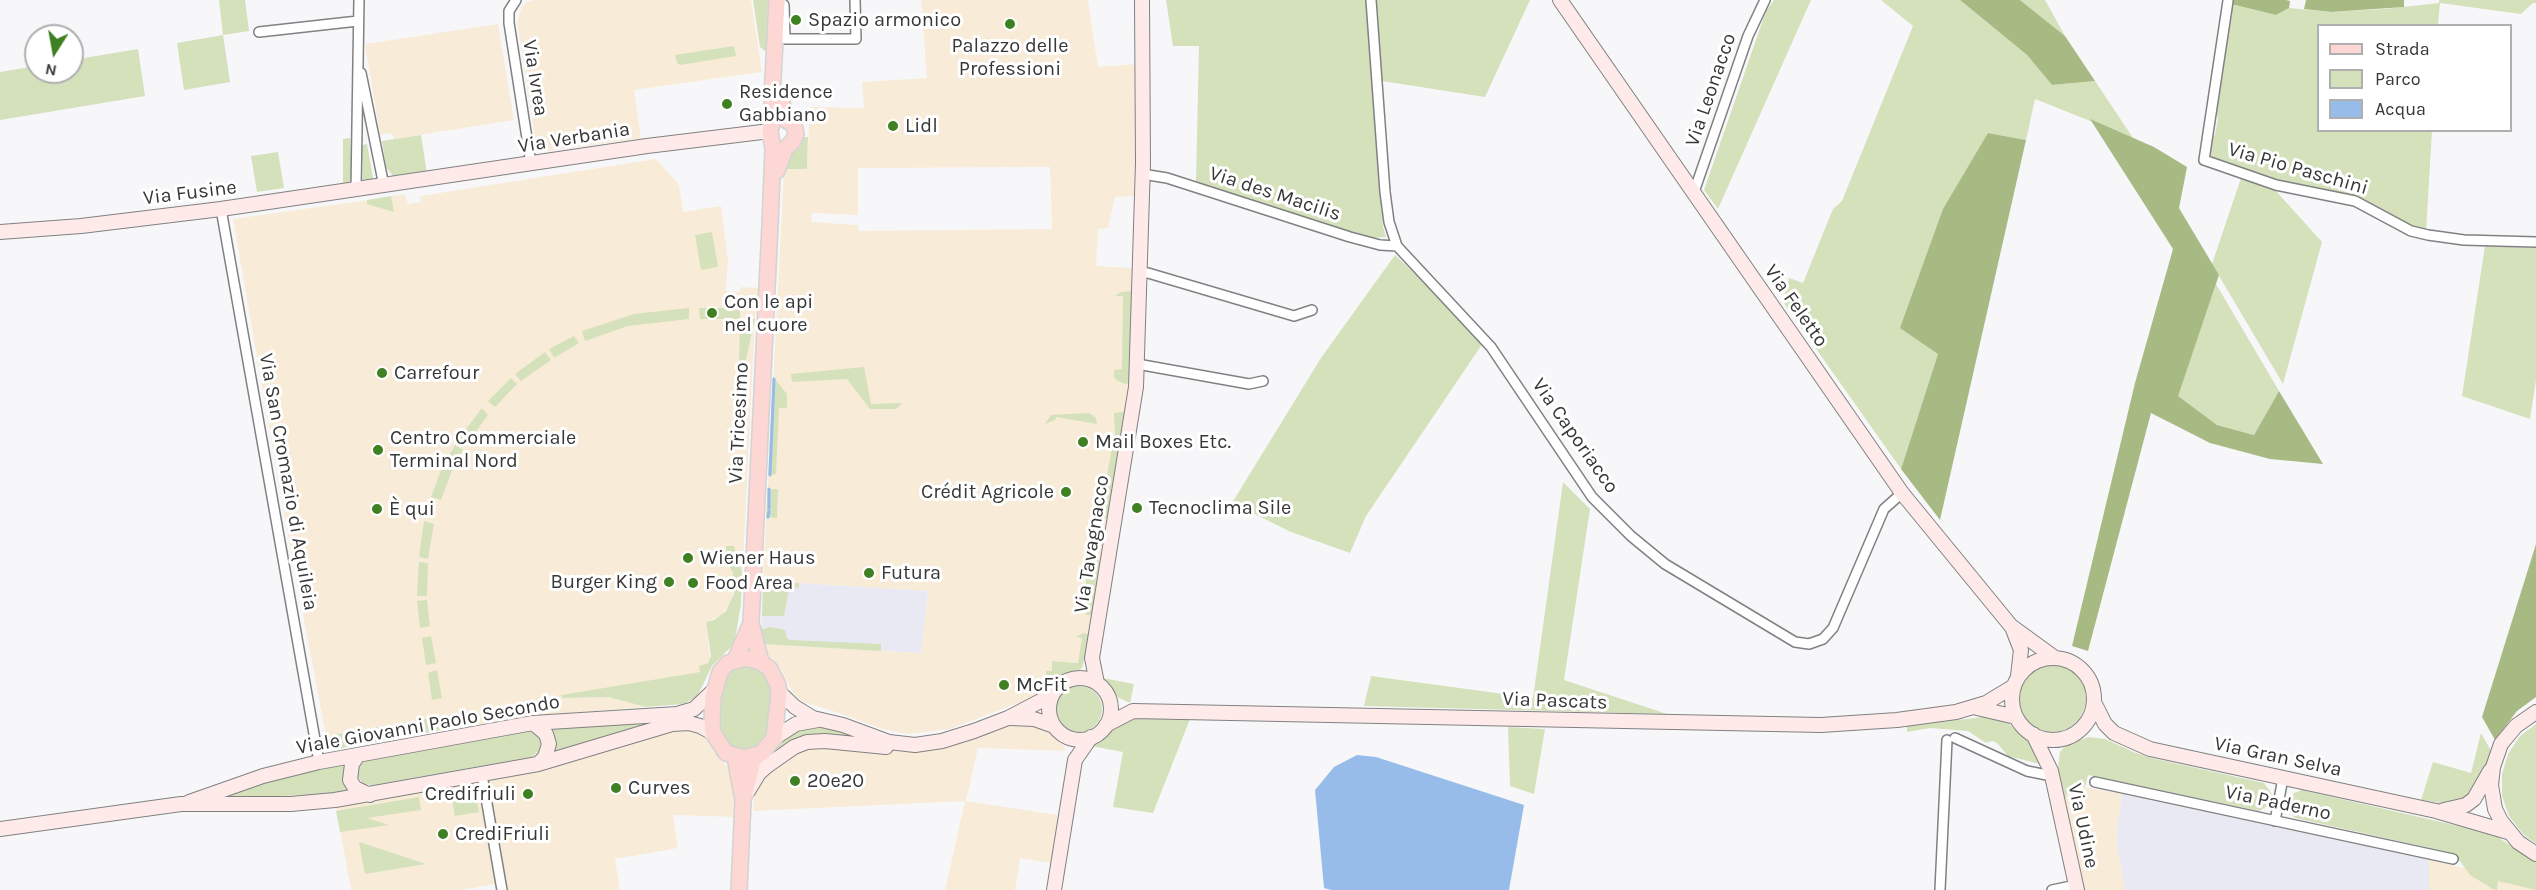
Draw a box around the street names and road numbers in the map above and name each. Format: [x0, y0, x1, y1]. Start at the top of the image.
street label: Via Leonacco [1680, 30, 1742, 150]
street label: Via Ivrea [517, 38, 553, 118]
street label: Via Verbania [516, 117, 632, 159]
street label: Via Pio Paschini [2225, 138, 2371, 200]
street label: Via des Macilis [1206, 161, 1344, 227]
street label: Via Fusine [142, 175, 238, 211]
street label: Via Feletto [1759, 260, 1833, 352]
street label: Via San Cromazio di Aquileia [254, 351, 322, 613]
street label: Via Tricesimo [724, 362, 754, 484]
street label: Via Caporiacco [1527, 374, 1623, 498]
street label: Via Tavagnacco [1069, 473, 1115, 615]
street label: Via Pascats [1502, 687, 1608, 715]
street label: Viale Giovanni Paolo Secondo [294, 690, 562, 760]
street label: Via Gran Selva [2212, 732, 2344, 782]
street label: Via Paderno [2223, 780, 2333, 826]
street label: Via Udine [2062, 781, 2104, 871]

